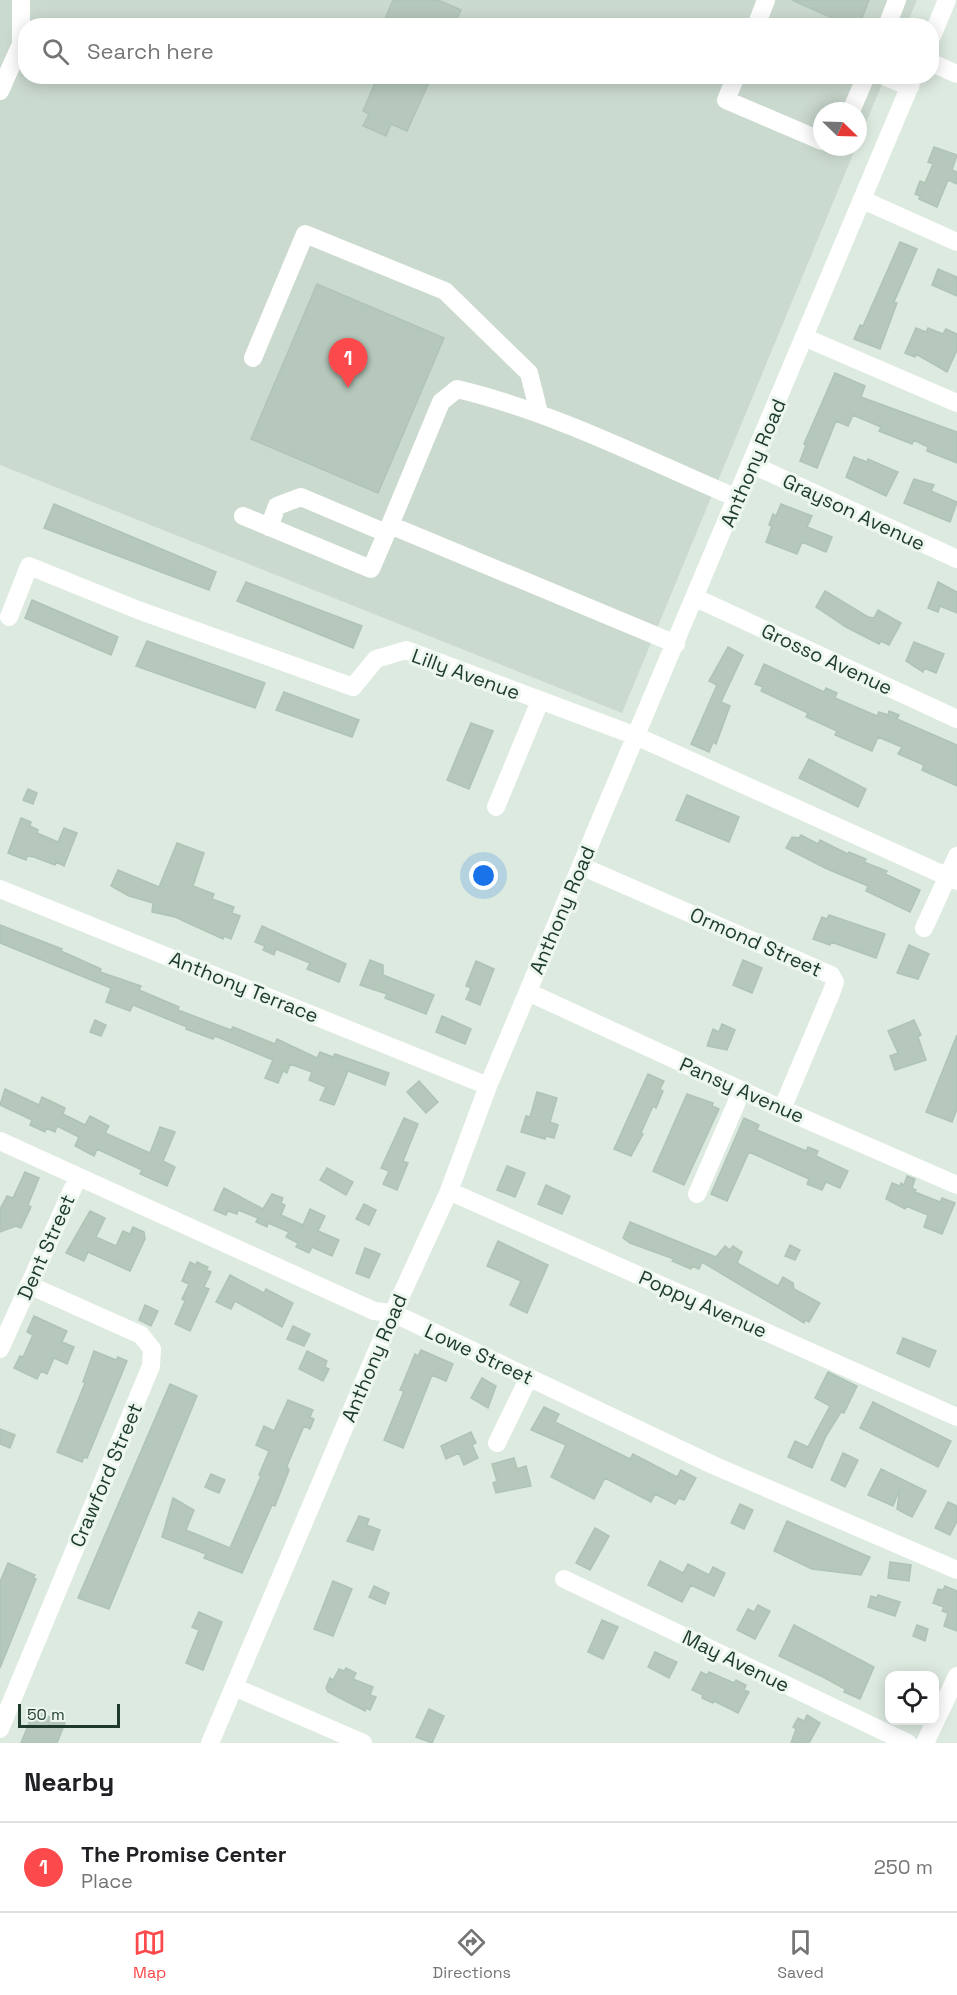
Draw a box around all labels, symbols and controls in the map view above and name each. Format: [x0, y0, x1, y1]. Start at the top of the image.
search box [18, 18, 939, 84]
icon: search [39, 35, 72, 68]
text: Search here [87, 37, 214, 65]
north arrow [813, 102, 867, 156]
pin: 1 [328, 338, 368, 388]
street label: Anthony Road [714, 395, 792, 531]
street label: Grayson Avenue [778, 468, 930, 556]
street label: Grosso Avenue [757, 617, 897, 701]
street label: Lilly Avenue [408, 642, 524, 706]
street label: Anthony Road [523, 842, 601, 978]
your location [469, 861, 498, 890]
street label: Ormond Street [686, 901, 826, 983]
street label: Anthony Terrace [166, 945, 322, 1029]
street label: Pansy Avenue [676, 1051, 808, 1129]
street label: Dent Street [11, 1190, 81, 1304]
street label: Poppy Avenue [635, 1264, 771, 1344]
street label: Anthony Road [335, 1290, 413, 1426]
street label: Lowe Street [421, 1318, 537, 1390]
street label: Crawford Street [64, 1399, 148, 1551]
street label: May Avenue [678, 1624, 794, 1698]
map controls [885, 1671, 939, 1725]
button: locate [885, 1671, 939, 1725]
scale bar [18, 1701, 120, 1728]
text: 50 m [27, 1704, 65, 1725]
text: Nearby [24, 1765, 114, 1799]
text: The Promise Center [81, 1840, 286, 1868]
text: 1 [39, 1854, 48, 1880]
text: 250 m [874, 1854, 933, 1880]
text: Place [81, 1868, 133, 1894]
tab: Map [133, 1926, 166, 1983]
tab: Directions [433, 1926, 511, 1983]
tab: Saved [777, 1926, 824, 1983]

